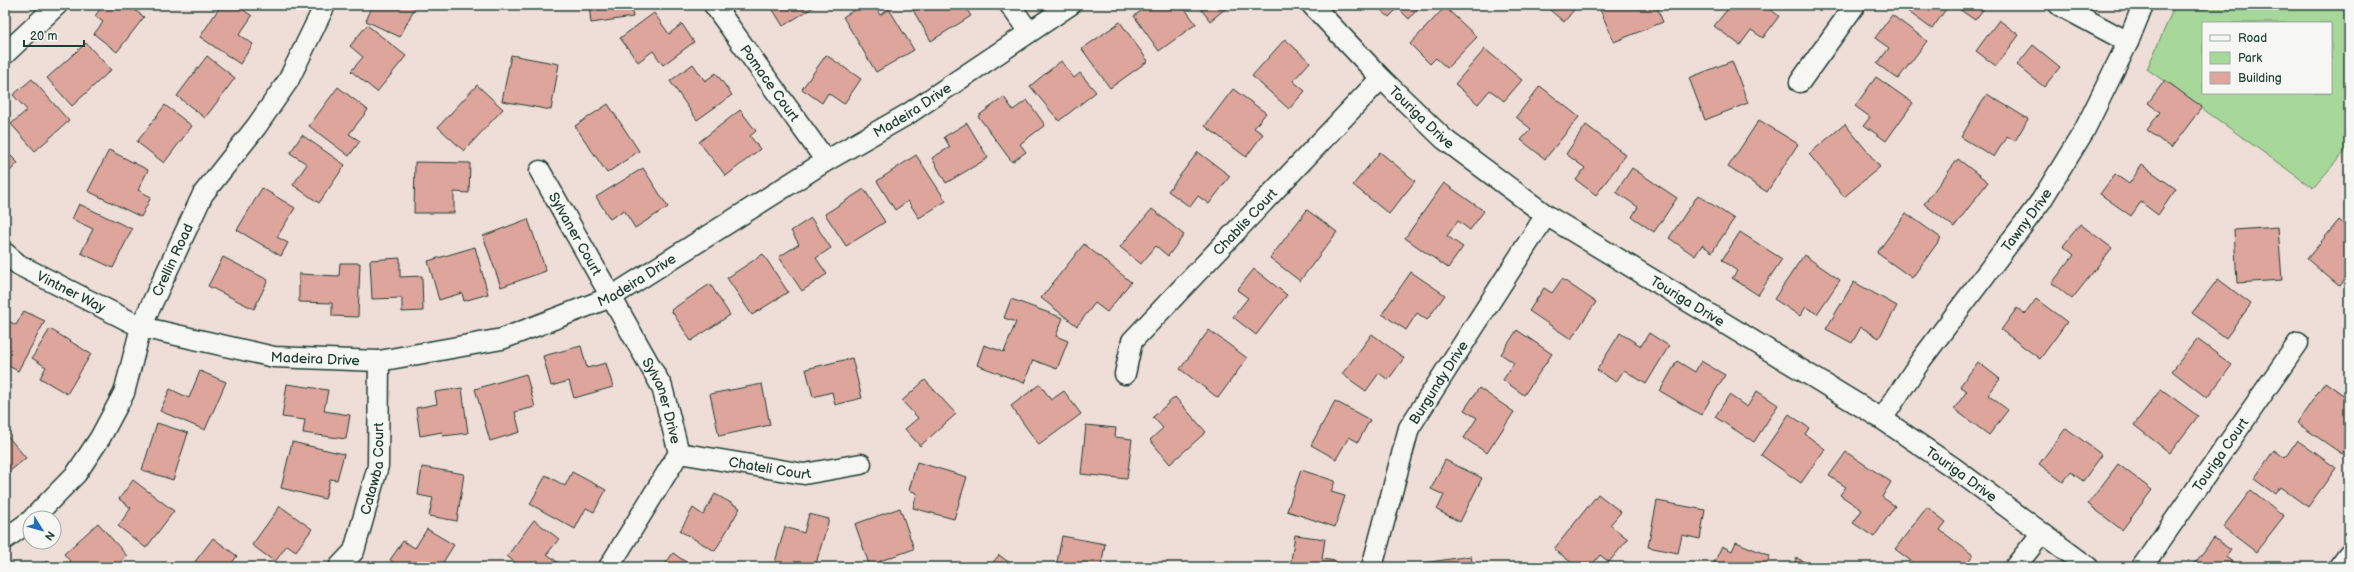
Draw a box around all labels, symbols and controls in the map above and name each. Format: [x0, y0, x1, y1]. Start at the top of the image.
scale bar [24, 22, 84, 48]
legend [2202, 22, 2332, 94]
text: 20 m [30, 29, 57, 44]
text: Road [2238, 31, 2267, 46]
street label: Pomace Court [736, 42, 803, 126]
text: Park [2238, 51, 2262, 66]
text: Building [2238, 71, 2282, 86]
street label: Madeira Drive [870, 79, 955, 141]
street label: Touriga Drive [1385, 82, 1457, 153]
street label: Chablis Court [1210, 185, 1281, 259]
street label: Tawny Drive [1998, 186, 2056, 255]
street label: Sylvaner Court [545, 189, 605, 279]
street label: Crellin Road [149, 221, 197, 299]
street label: Madeira Drive [595, 250, 679, 310]
street label: Vintner Way [34, 267, 109, 317]
street label: Touriga Drive [1647, 272, 1728, 330]
street label: Burgundy Drive [1406, 338, 1472, 428]
street label: Madeira Drive [270, 349, 360, 369]
street label: Sylvaner Drive [638, 355, 684, 446]
street label: Touriga Court [2189, 414, 2253, 495]
street label: Catawba Court [357, 422, 387, 517]
street label: Touriga Drive [1922, 443, 2000, 506]
street label: Chateli Court [727, 453, 813, 483]
north arrow [22, 510, 62, 550]
text: N [42, 529, 57, 543]

